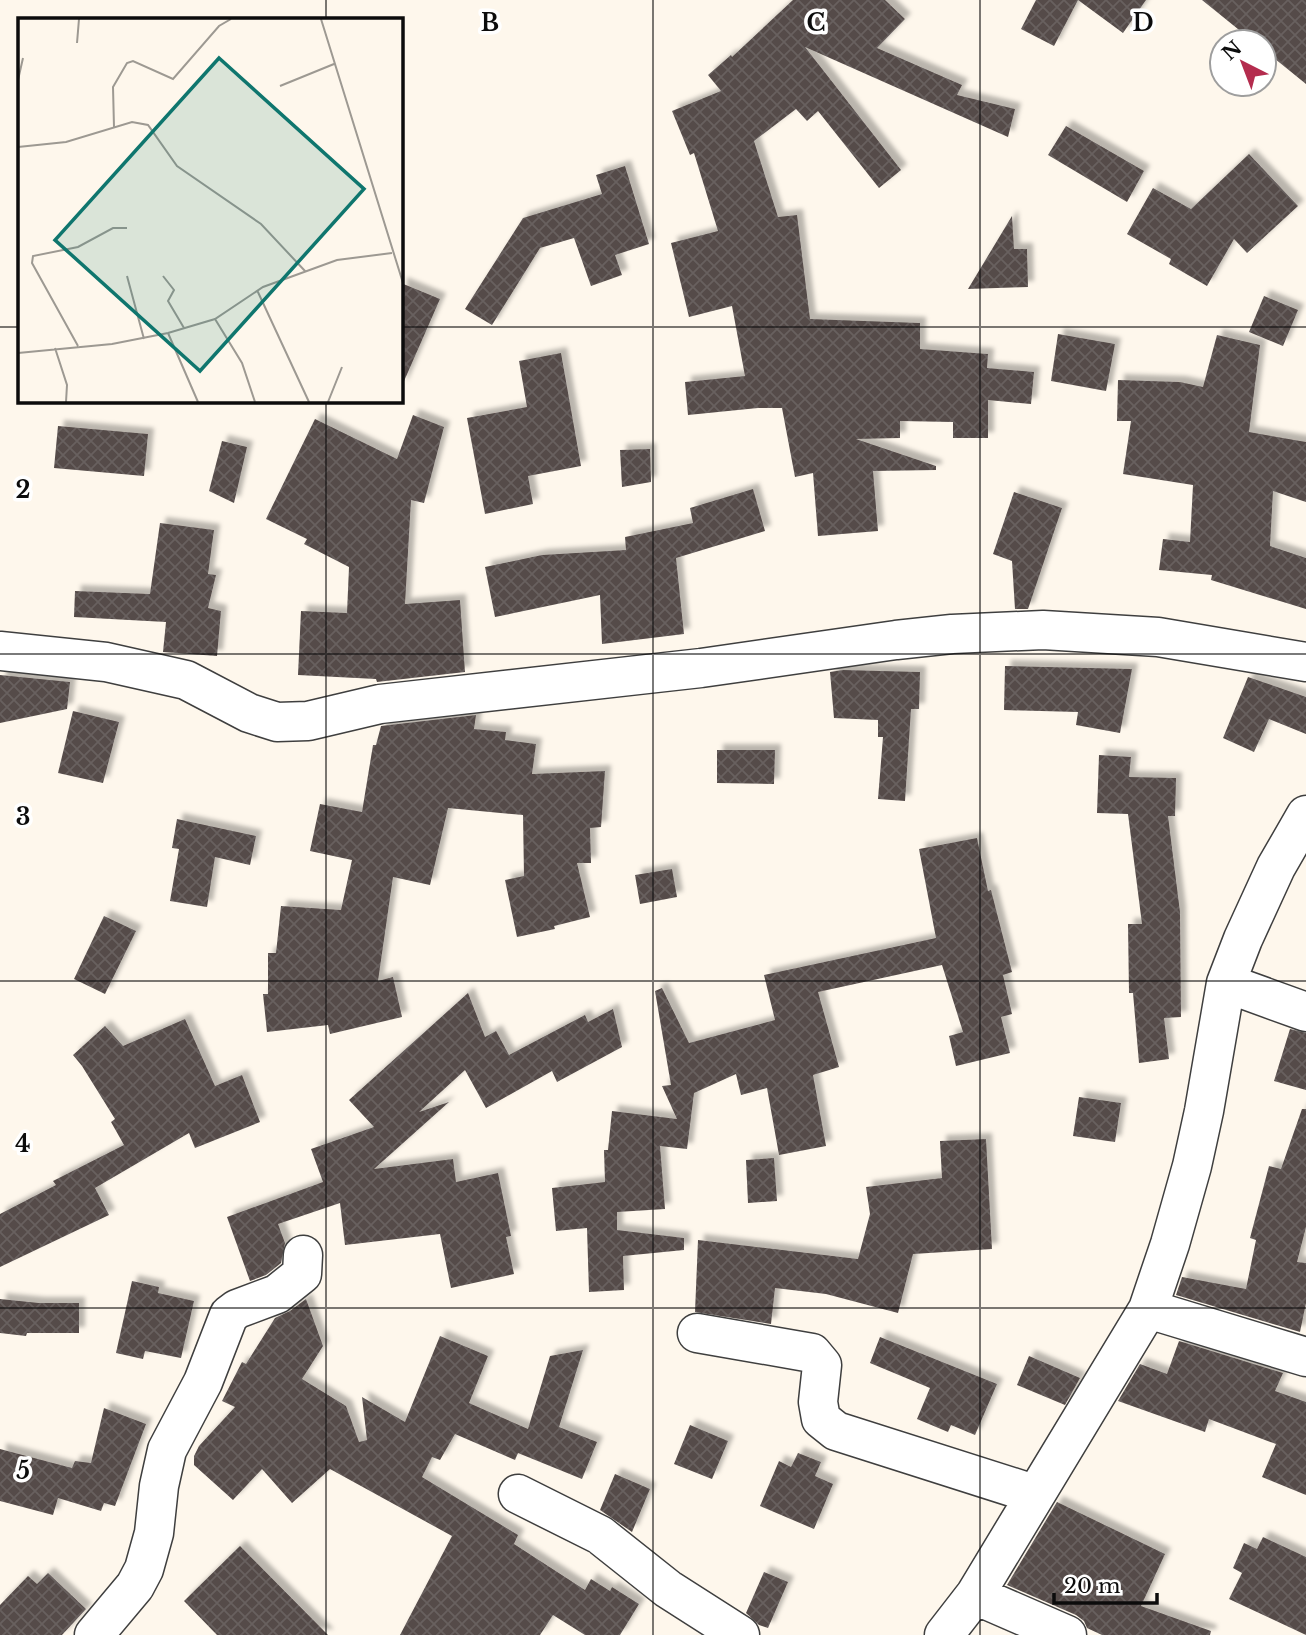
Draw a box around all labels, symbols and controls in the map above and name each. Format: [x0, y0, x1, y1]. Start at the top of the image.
text: B [481, 9, 499, 37]
text: C [807, 9, 825, 37]
text: D [1132, 9, 1154, 37]
inset map [18, 18, 402, 402]
north arrow [1208, 28, 1278, 98]
text: N [1218, 36, 1246, 65]
text: 2 [16, 476, 30, 504]
text: 3 [16, 803, 30, 831]
text: 4 [15, 1130, 31, 1158]
text: 5 [16, 1457, 30, 1485]
scale bar [1054, 1562, 1157, 1606]
text: 20 m [1064, 1573, 1121, 1599]

